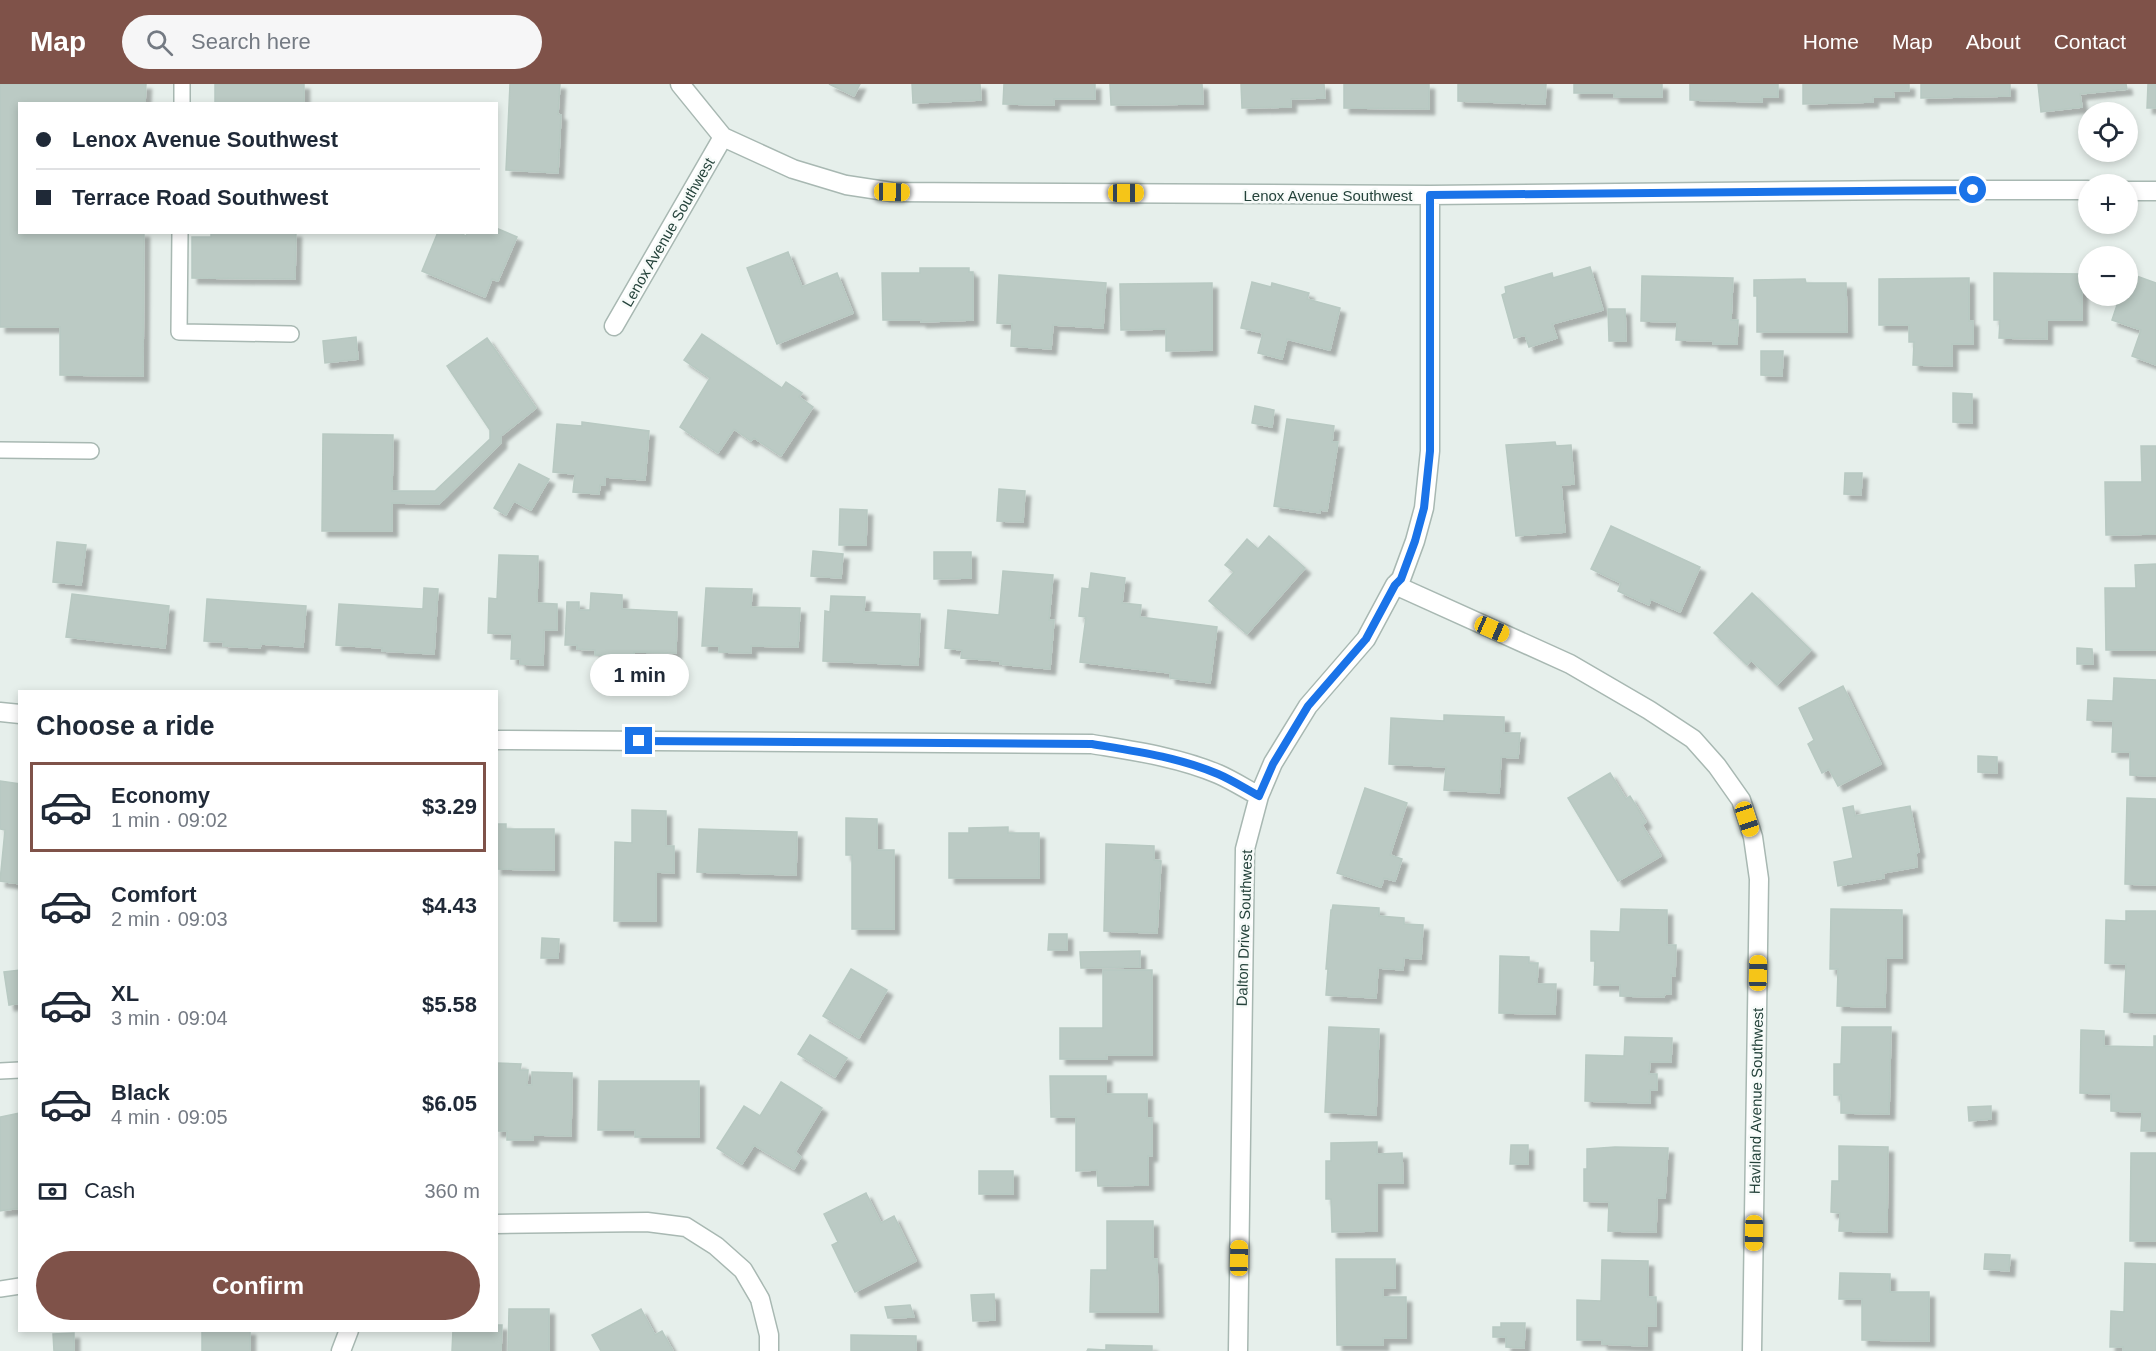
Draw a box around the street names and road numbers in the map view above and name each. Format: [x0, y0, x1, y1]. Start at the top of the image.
street label: Lenox Avenue Southwest [618, 154, 718, 309]
street label: Lenox Avenue Southwest [1243, 187, 1413, 204]
street label: Dalton Drive Southwest [1233, 849, 1255, 1007]
street label: Haviland Avenue Southwest [1746, 1007, 1766, 1194]

